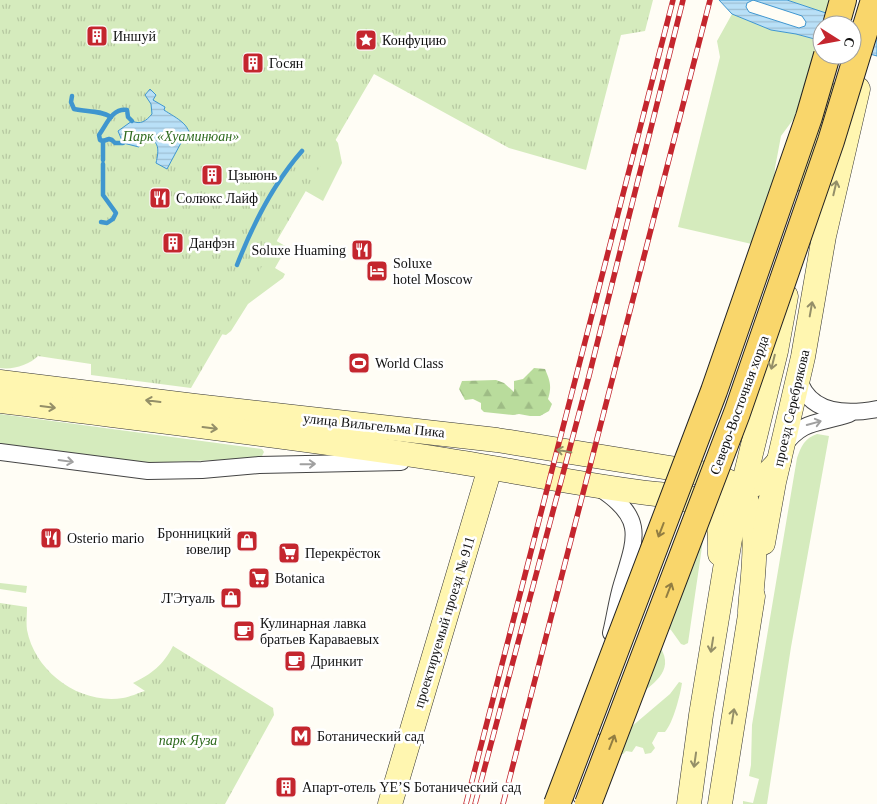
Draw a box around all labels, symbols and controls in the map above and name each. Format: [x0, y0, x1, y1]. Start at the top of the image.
north arrow [812, 15, 862, 65]
building icon: Иншуй [85, 24, 109, 48]
place icon: Конфуцию [354, 28, 378, 52]
place label: Иншуй [113, 29, 156, 44]
place label: Конфуцию [382, 33, 446, 48]
text: С [841, 36, 858, 49]
building icon: Госян [241, 51, 265, 75]
place label: Госян [269, 56, 304, 71]
park label: Парк «Хуаминюан» [122, 129, 239, 144]
building icon: Цзыюнь [200, 163, 224, 187]
place label: Цзыюнь [228, 168, 277, 183]
one-way arrow [831, 181, 840, 197]
restaurant icon: Солюкс Лайф [148, 186, 172, 210]
place label: Солюкс Лайф [176, 191, 258, 206]
building icon: Данфэн [161, 231, 185, 255]
place label: Данфэн [189, 236, 235, 251]
restaurant icon: Soluxe Huaming [350, 238, 374, 262]
place label: Soluxe Huaming [252, 243, 346, 258]
place label: Soluxe hotel Moscow [393, 256, 474, 287]
hotel icon: Soluxe hotel Moscow [365, 259, 389, 283]
one-way arrow [807, 301, 817, 317]
street label: Северо-Восточная хорда [707, 333, 772, 477]
street label: проезд Серебрякова [771, 348, 812, 468]
sports icon: World Class [347, 351, 371, 375]
one-way arrow [768, 353, 778, 369]
place label: World Class [375, 356, 443, 371]
one-way arrow [146, 396, 162, 406]
one-way arrow [40, 402, 56, 412]
street label: улица Вильгельма Пика [302, 411, 446, 440]
one-way arrow [806, 418, 822, 428]
one-way arrow [201, 423, 217, 433]
one-way arrow [556, 445, 572, 455]
one-way arrow [57, 456, 73, 466]
one-way arrow [299, 459, 315, 469]
one-way arrow [656, 522, 665, 538]
restaurant icon: Osterio mario [39, 526, 63, 550]
place label: Бронницкий ювелир [157, 526, 232, 557]
shop icon: Бронницкий ювелир [235, 529, 259, 553]
place label: Osterio mario [67, 531, 144, 546]
street label: проектируемый проезд № 911 [411, 535, 478, 710]
supermarket icon: Перекрёсток [277, 541, 301, 565]
place label: Перекрёсток [305, 546, 381, 561]
supermarket icon: Botanica [247, 566, 271, 590]
place label: Botanica [275, 571, 326, 586]
one-way arrow [665, 583, 675, 598]
shop icon: Л'Этуаль [219, 586, 243, 610]
place label: Л'Этуаль [161, 591, 215, 606]
place label: Кулинарная лавка братьев Караваевых [260, 616, 379, 647]
cafe icon: Кулинарная лавка братьев Караваевых [232, 619, 256, 643]
one-way arrow [707, 637, 717, 653]
cafe icon: Дринкит [283, 649, 307, 673]
place label: Дринкит [311, 654, 363, 669]
one-way arrow [729, 708, 739, 724]
metro station icon: Ботанический сад [289, 724, 313, 748]
place label: Ботанический сад [317, 729, 424, 744]
park label: парк Яуза [159, 733, 217, 748]
one-way arrow [608, 735, 617, 750]
one-way arrow [690, 751, 700, 767]
building icon: Апарт-отель YE’S Ботанический сад [274, 775, 298, 799]
place label: Апарт-отель YE’S Ботанический сад [302, 780, 521, 795]

